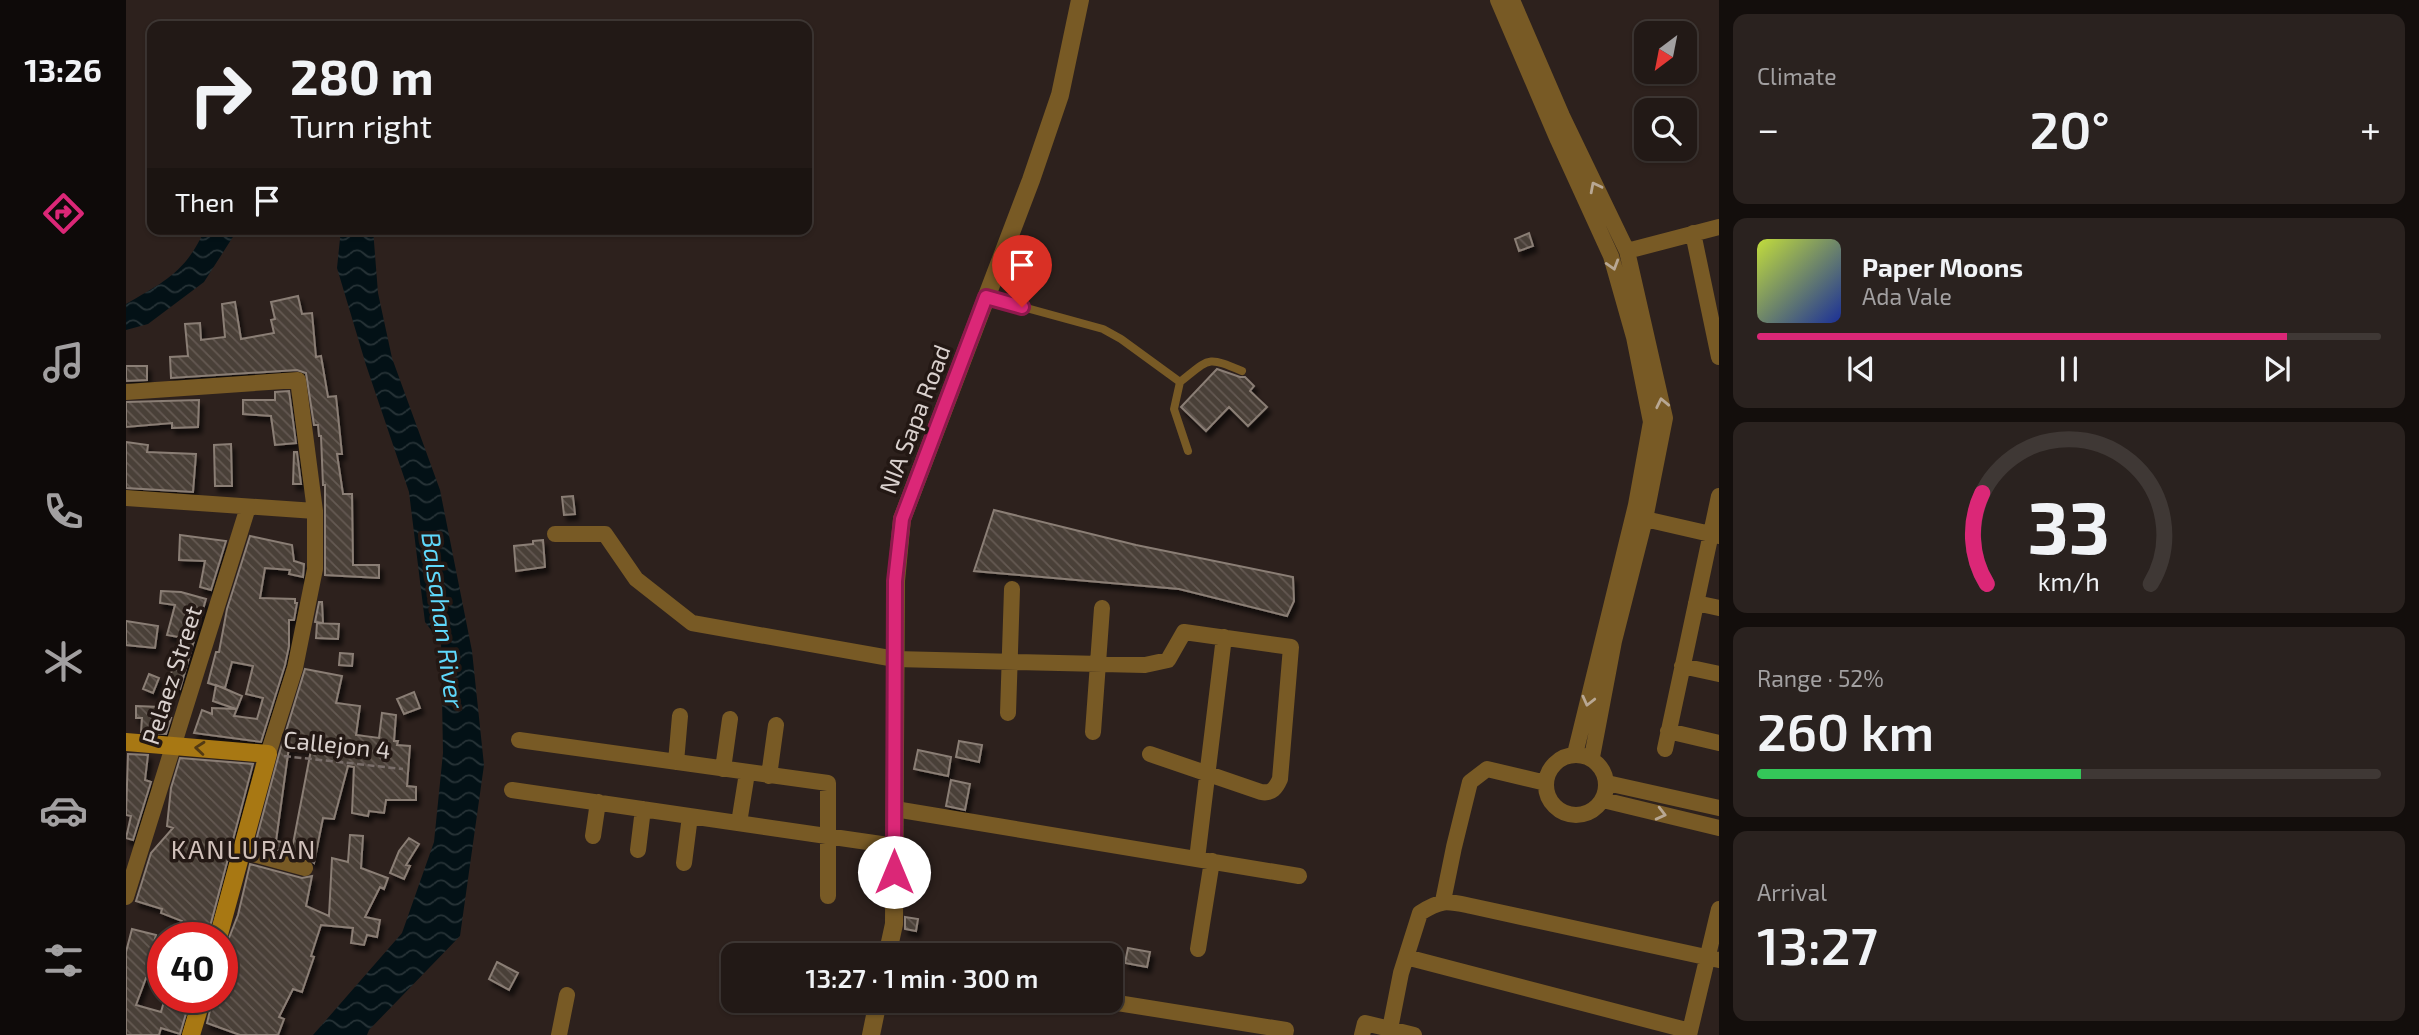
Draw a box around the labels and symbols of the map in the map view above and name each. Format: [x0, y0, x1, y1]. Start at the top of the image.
north arrow [1634, 21, 1698, 84]
one-way arrow [1590, 182, 1604, 194]
pin [992, 235, 1052, 307]
one-way arrow [1604, 259, 1619, 271]
street label: NIA Sapa Road [872, 340, 956, 498]
one-way arrow [1655, 397, 1670, 409]
water label: Balsahan River [416, 530, 472, 711]
street label: Pelaez Street [135, 602, 207, 748]
one-way arrow [1582, 695, 1596, 707]
street label: Callejon 4 [282, 724, 392, 764]
one-way arrow [195, 741, 206, 756]
one-way arrow [1655, 805, 1667, 820]
district label: KANLURAN [171, 833, 317, 864]
position arrow [857, 835, 931, 909]
speed limit sign: 40 [147, 922, 238, 1013]

